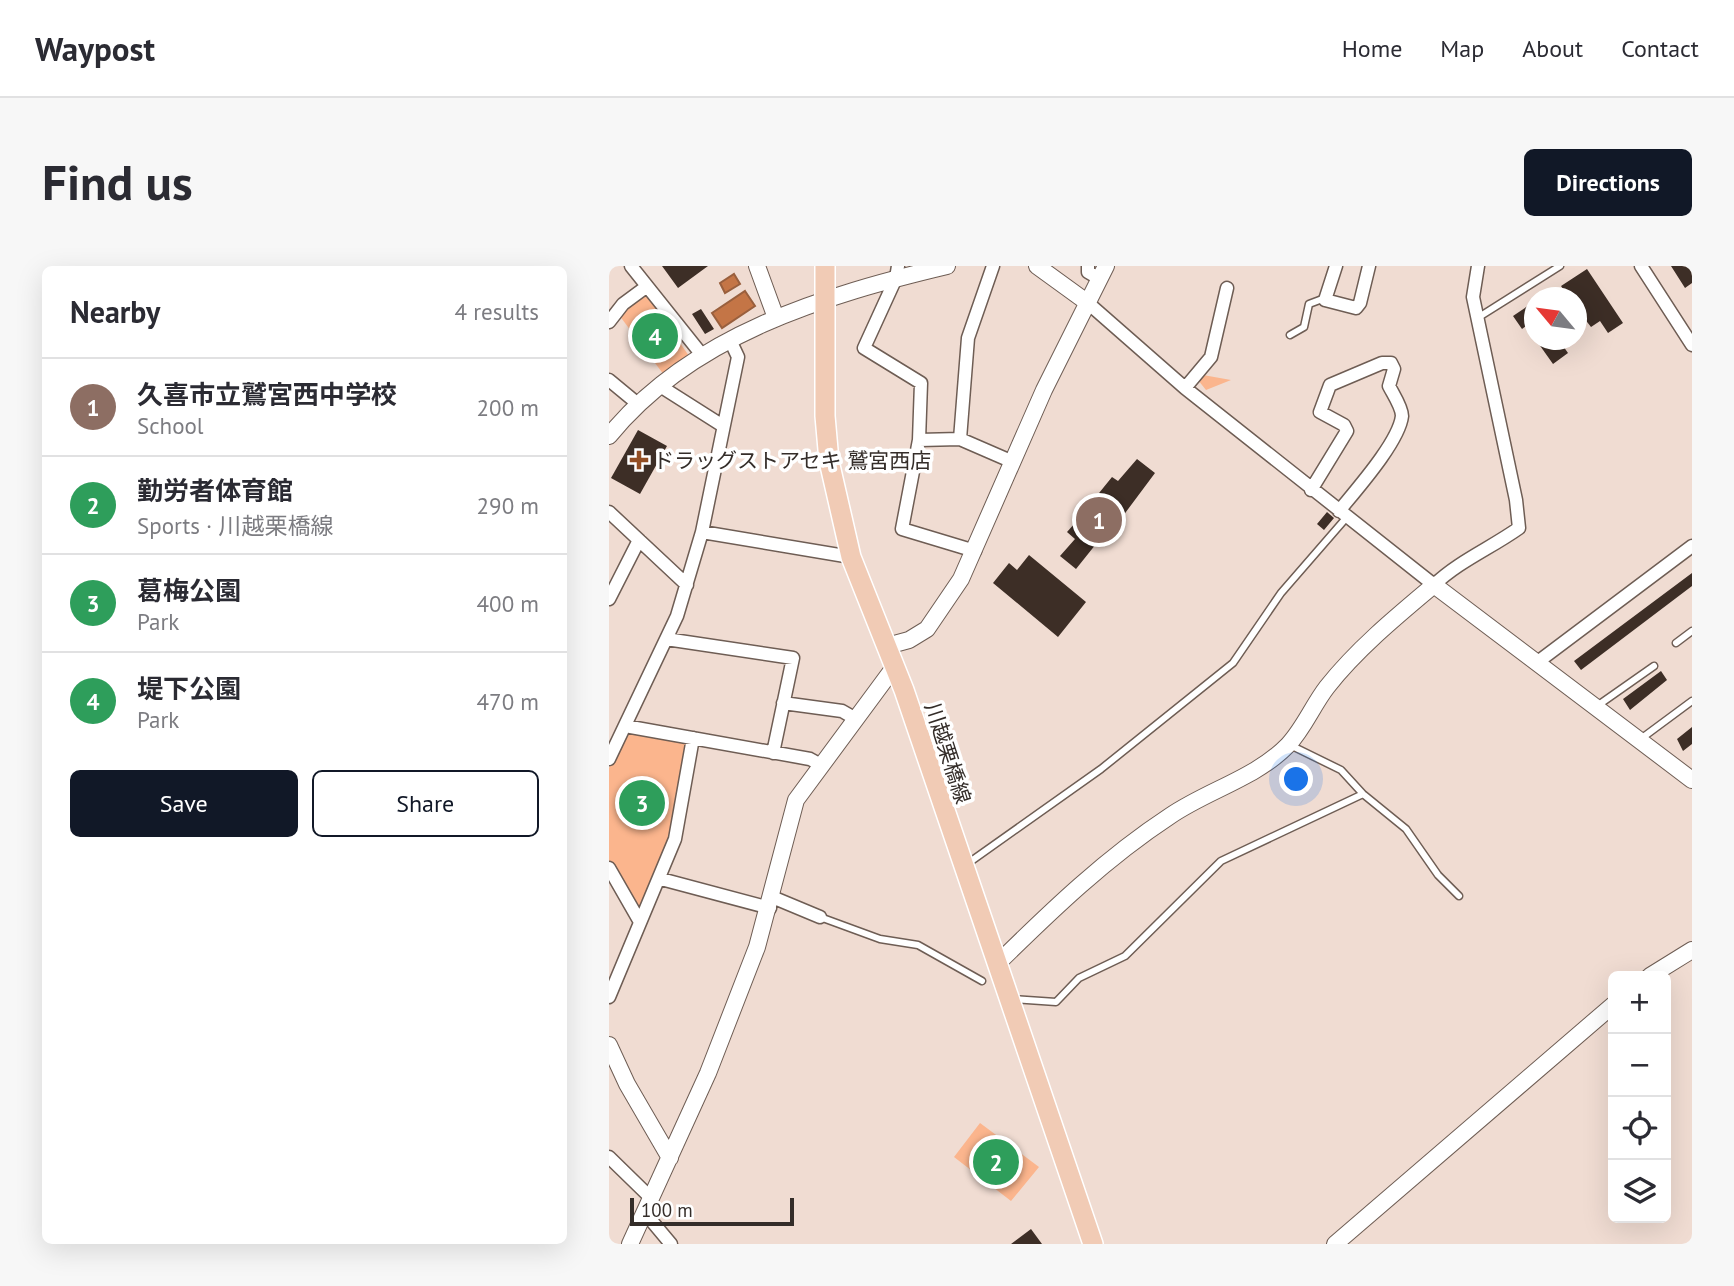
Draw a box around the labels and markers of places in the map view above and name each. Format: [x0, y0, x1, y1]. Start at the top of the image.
pin: 4 [632, 310, 678, 362]
place label: ドラッグストアセキ 鷲宮西店 [653, 447, 931, 474]
marker: ドラッグストアセキ 鷲宮西店 [631, 452, 647, 468]
pin: 1 [1076, 494, 1122, 546]
pin: 3 [619, 777, 665, 829]
pin: 2 [973, 1136, 1019, 1188]

